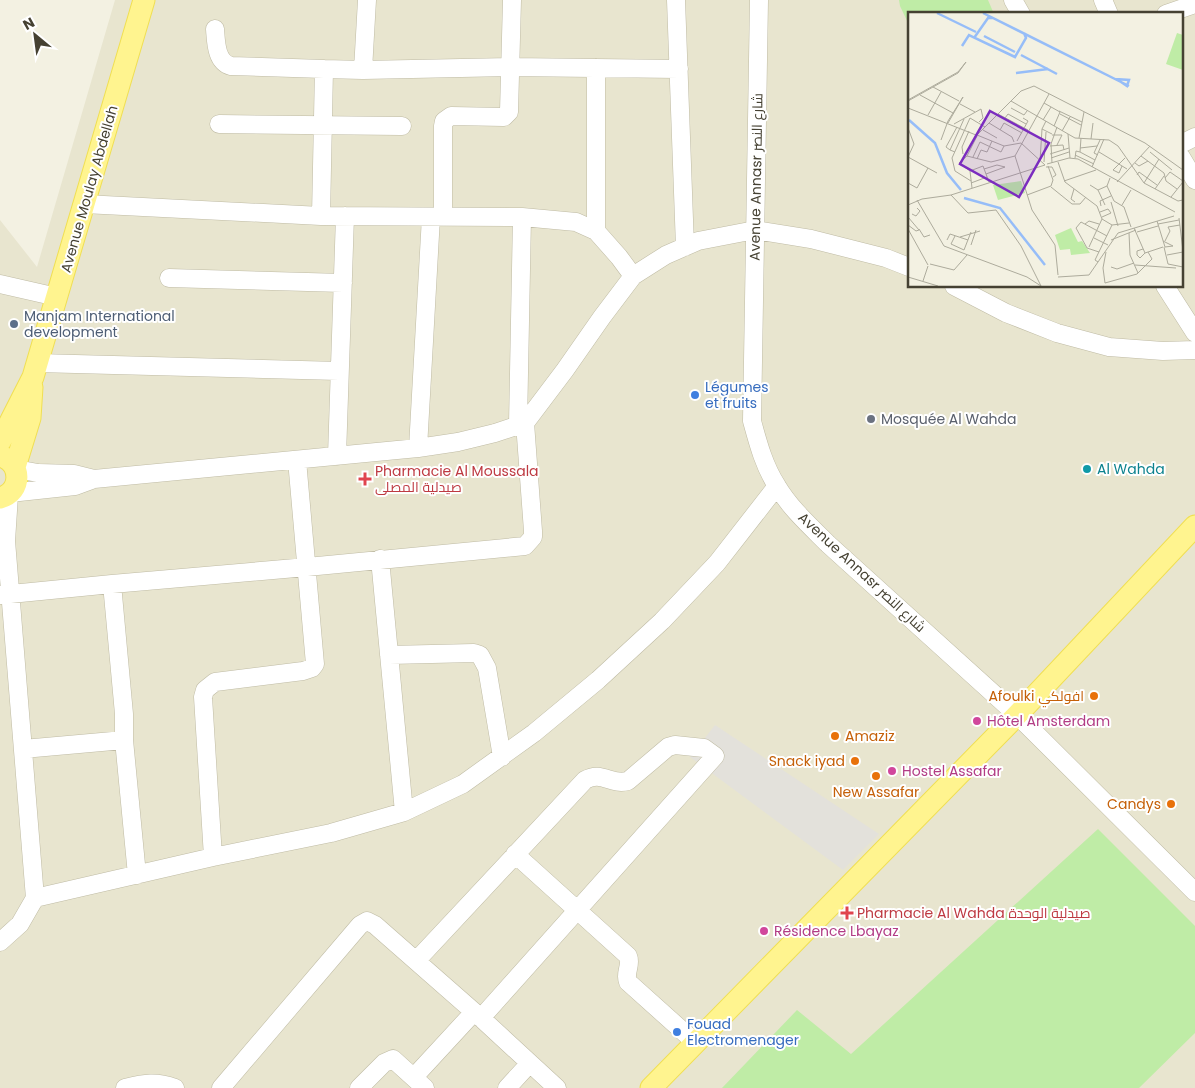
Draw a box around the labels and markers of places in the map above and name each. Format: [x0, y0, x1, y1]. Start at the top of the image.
place label: Manjam International development [24, 306, 175, 342]
marker: Manjam International development [8, 318, 20, 330]
place label: Légumes et fruits [705, 377, 769, 413]
marker: Légumes et fruits [689, 389, 701, 401]
place label: Mosquée Al Wahda [881, 409, 1016, 429]
marker: Mosquée Al Wahda [865, 413, 877, 425]
place label: Al Wahda [1097, 459, 1165, 479]
place label: Pharmacie Al Moussala صيدلية المصلى [375, 461, 539, 497]
marker: Al Wahda [1081, 463, 1093, 475]
marker: Pharmacie Al Moussala صيدلية المصلى [359, 473, 371, 485]
place label: Afoulki افولكي [988, 686, 1084, 708]
marker: Afoulki افولكي [1088, 690, 1100, 702]
place label: Hôtel Amsterdam [987, 711, 1110, 731]
marker: Hôtel Amsterdam [971, 715, 983, 727]
place label: Amaziz [845, 726, 895, 746]
marker: Amaziz [829, 730, 841, 742]
place label: Snack iyad [769, 751, 845, 771]
marker: Snack iyad [849, 755, 861, 767]
place label: Hostel Assafar [902, 761, 1002, 781]
marker: Hostel Assafar [886, 765, 898, 777]
marker: New Assafar [870, 770, 882, 782]
place label: New Assafar [833, 782, 919, 802]
place label: Candys [1107, 794, 1161, 814]
marker: Candys [1165, 798, 1177, 810]
place label: Pharmacie Al Wahda صيدلية الوحدة [857, 903, 1090, 923]
marker: Pharmacie Al Wahda صيدلية الوحدة [841, 907, 853, 919]
place label: Résidence Lbayaz [774, 921, 899, 941]
marker: Résidence Lbayaz [758, 925, 770, 937]
place label: Fouad Electromenager [687, 1014, 799, 1050]
marker: Fouad Electromenager [671, 1026, 683, 1038]

